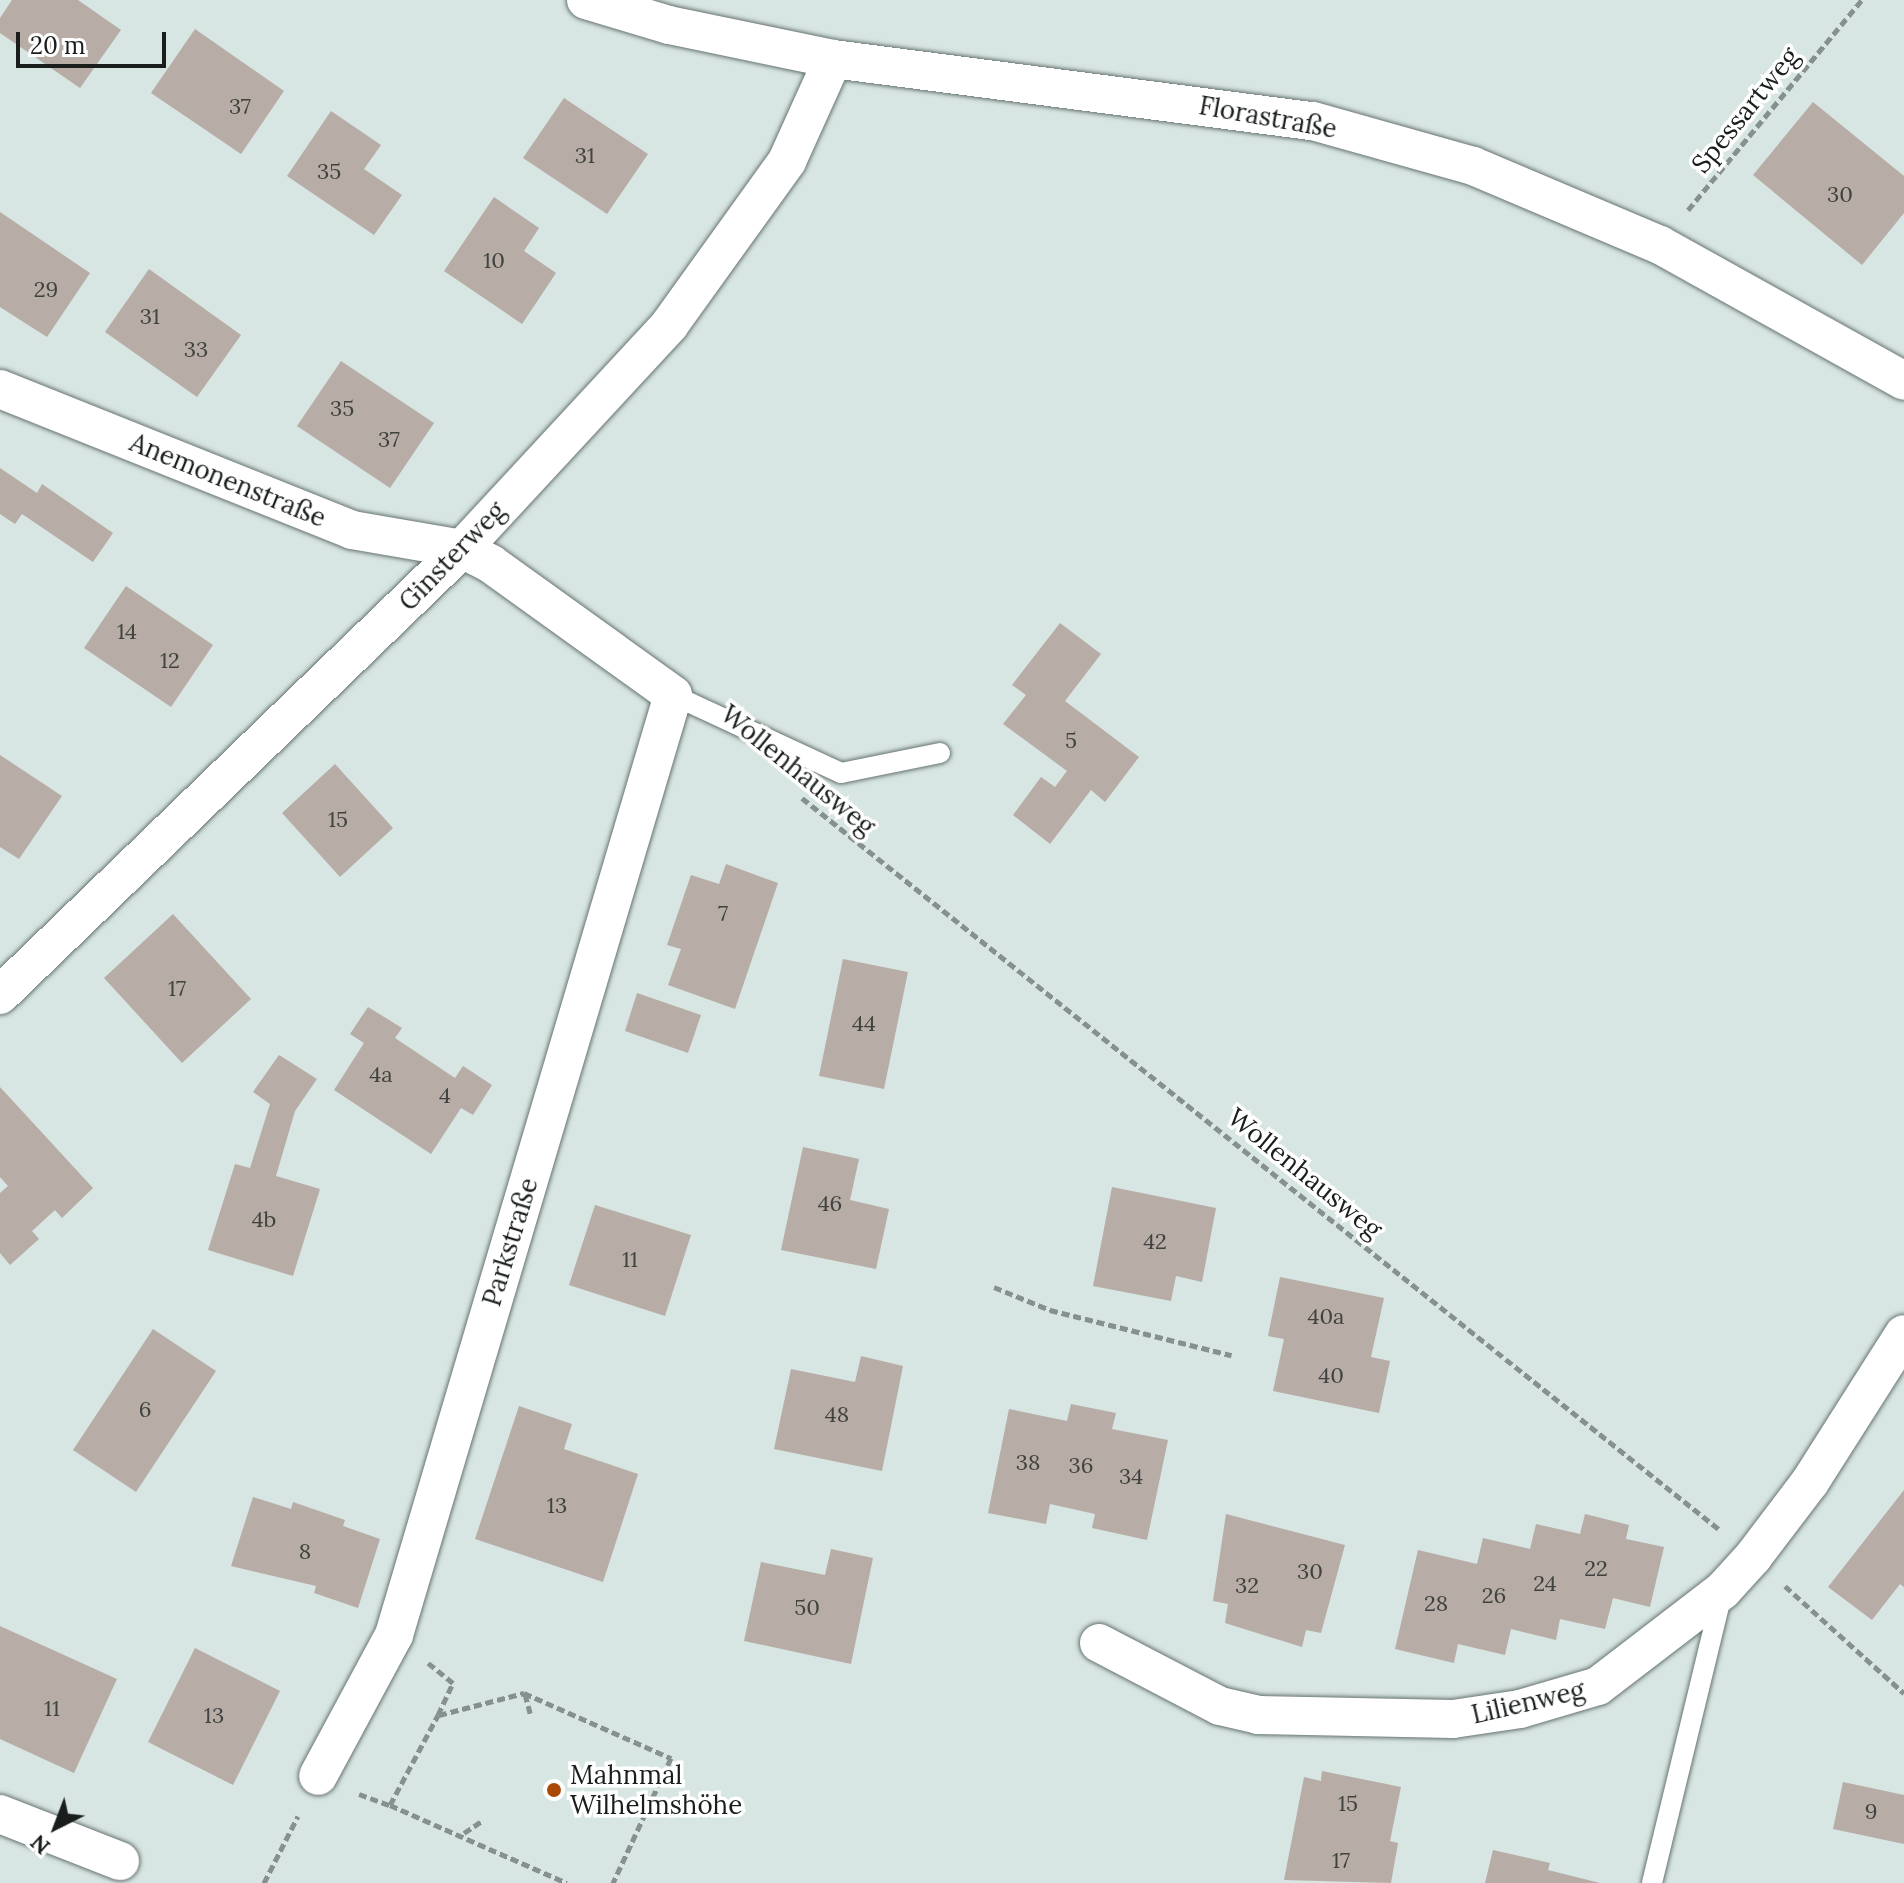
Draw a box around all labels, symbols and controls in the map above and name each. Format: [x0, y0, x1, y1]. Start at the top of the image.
scale bar [20, 16, 170, 66]
text: 20 m [30, 30, 86, 61]
street label: Spessartweg [1685, 41, 1805, 179]
street label: Florastraße [1197, 90, 1339, 144]
house number: 37 [229, 94, 251, 120]
house number: 31 [575, 143, 595, 169]
house number: 35 [317, 159, 341, 185]
house number: 30 [1827, 182, 1853, 208]
house number: 10 [483, 248, 505, 274]
house number: 29 [34, 277, 58, 303]
house number: 31 [140, 304, 160, 330]
house number: 33 [184, 337, 208, 363]
house number: 35 [330, 396, 354, 422]
street label: Anemonenstraße [125, 426, 331, 534]
house number: 37 [378, 427, 400, 453]
street label: Ginsterweg [392, 495, 512, 617]
house number: 14 [117, 619, 137, 645]
house number: 12 [160, 648, 180, 674]
street label: Wollenhausweg [715, 698, 881, 842]
house number: 5 [1065, 728, 1077, 754]
house number: 15 [328, 807, 348, 833]
house number: 7 [718, 901, 728, 927]
house number: 17 [168, 976, 186, 1002]
house number: 44 [852, 1011, 876, 1037]
house number: 4a [369, 1062, 393, 1088]
house number: 4 [439, 1083, 451, 1109]
street label: Wollenhausweg [1222, 1101, 1388, 1245]
street label: Parkstraße [476, 1174, 544, 1310]
house number: 46 [818, 1191, 842, 1217]
house number: 4b [252, 1207, 276, 1233]
house number: 42 [1143, 1229, 1167, 1255]
house number: 11 [622, 1247, 638, 1273]
house number: 40a [1308, 1304, 1344, 1330]
house number: 40 [1318, 1363, 1344, 1389]
house number: 6 [139, 1397, 151, 1423]
house number: 48 [825, 1402, 849, 1428]
house number: 38 [1016, 1450, 1040, 1476]
house number: 36 [1069, 1453, 1093, 1479]
house number: 34 [1119, 1464, 1143, 1490]
house number: 13 [547, 1493, 567, 1519]
house number: 8 [299, 1539, 311, 1565]
house number: 22 [1584, 1556, 1608, 1582]
house number: 30 [1297, 1559, 1323, 1585]
house number: 24 [1533, 1571, 1557, 1597]
house number: 32 [1235, 1573, 1259, 1599]
house number: 26 [1482, 1583, 1506, 1609]
house number: 28 [1424, 1591, 1448, 1617]
house number: 50 [794, 1595, 820, 1621]
street label: Lilienweg [1468, 1674, 1588, 1730]
house number: 11 [44, 1696, 60, 1722]
house number: 13 [204, 1703, 224, 1729]
place label: Mahnmal Wilhelmshöhe [570, 1759, 742, 1820]
marker: Mahnmal Wilhelmshöhe [545, 1781, 563, 1799]
north arrow [16, 1787, 96, 1867]
house number: 15 [1338, 1791, 1358, 1817]
house number: 9 [1865, 1799, 1877, 1825]
text: N [24, 1829, 56, 1861]
house number: 17 [1332, 1848, 1350, 1874]

